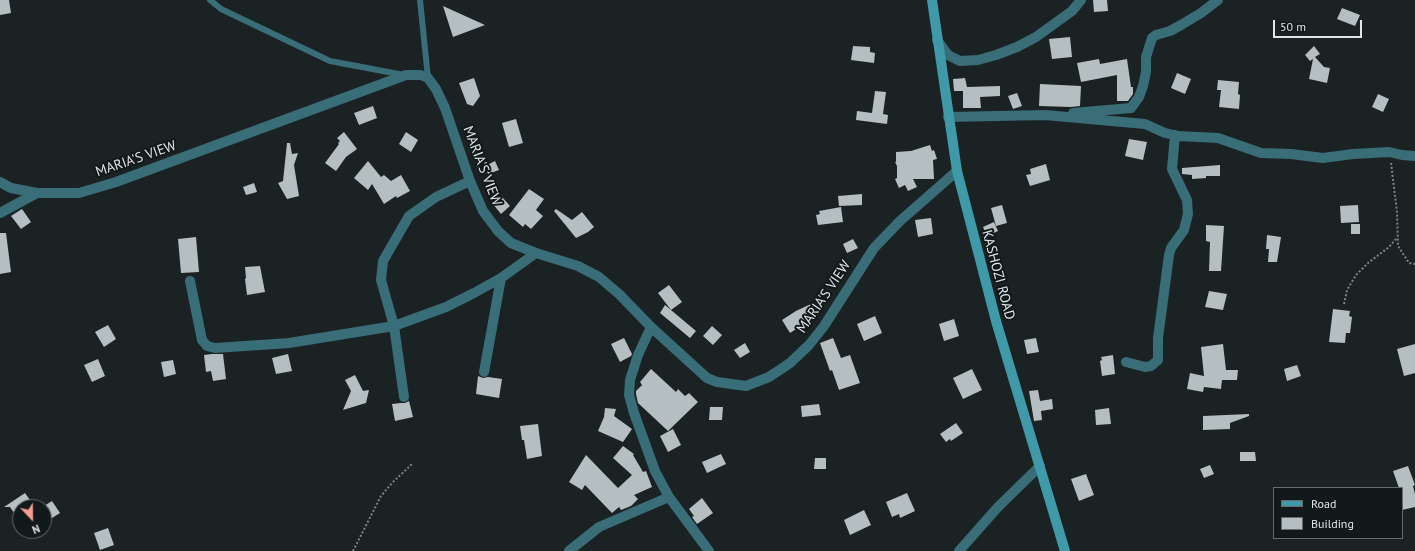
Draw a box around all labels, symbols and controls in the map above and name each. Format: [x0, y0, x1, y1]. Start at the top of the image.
scale bar [1275, 12, 1364, 38]
text: 50 m [1280, 19, 1306, 34]
street label: MARIA'S VIEW [459, 124, 505, 208]
street label: MARIA'S VIEW [94, 137, 178, 181]
street label: KASHOZI ROAD [978, 228, 1018, 322]
street label: MARIA'S VIEW [794, 258, 854, 336]
legend [1273, 487, 1403, 539]
text: Road [1311, 496, 1336, 511]
north arrow [12, 499, 52, 539]
text: Building [1311, 516, 1354, 531]
text: N [30, 521, 42, 537]

